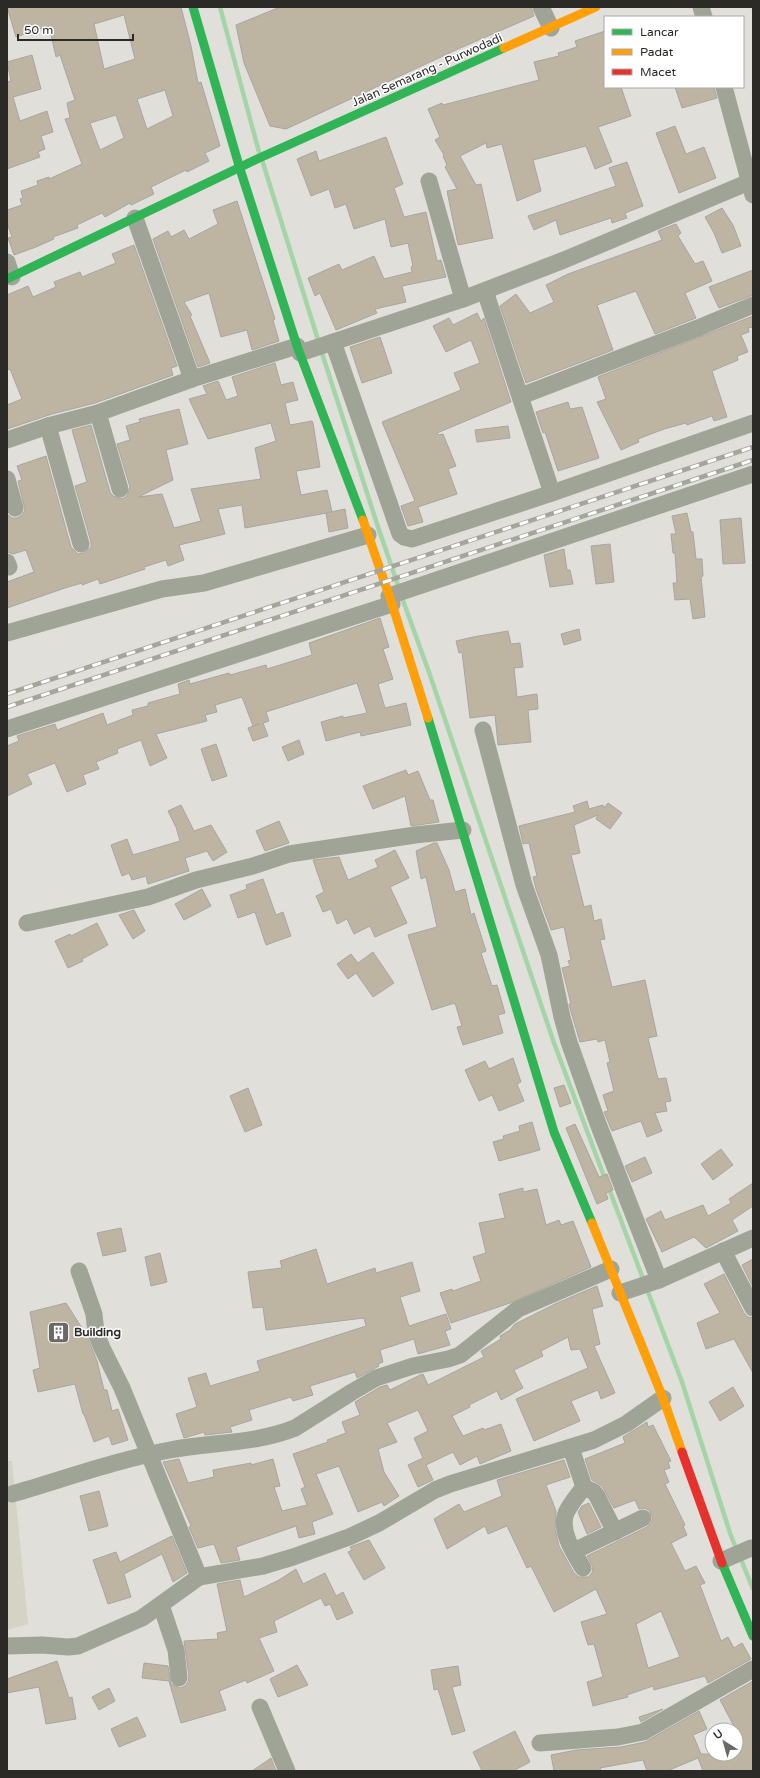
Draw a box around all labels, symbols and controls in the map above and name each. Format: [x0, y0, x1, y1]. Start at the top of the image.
scale bar [18, 16, 133, 42]
legend [604, 16, 744, 88]
text: 50 m [24, 23, 53, 37]
text: Lancar [640, 25, 679, 39]
street label: Jalan Semarang - Purwodadi [350, 30, 504, 110]
text: Padat [640, 45, 674, 59]
text: Macet [640, 65, 676, 79]
building icon: Building [46, 1319, 72, 1345]
place label: Building [74, 1325, 121, 1340]
north arrow [704, 1722, 744, 1762]
text: U [711, 1727, 726, 1742]

